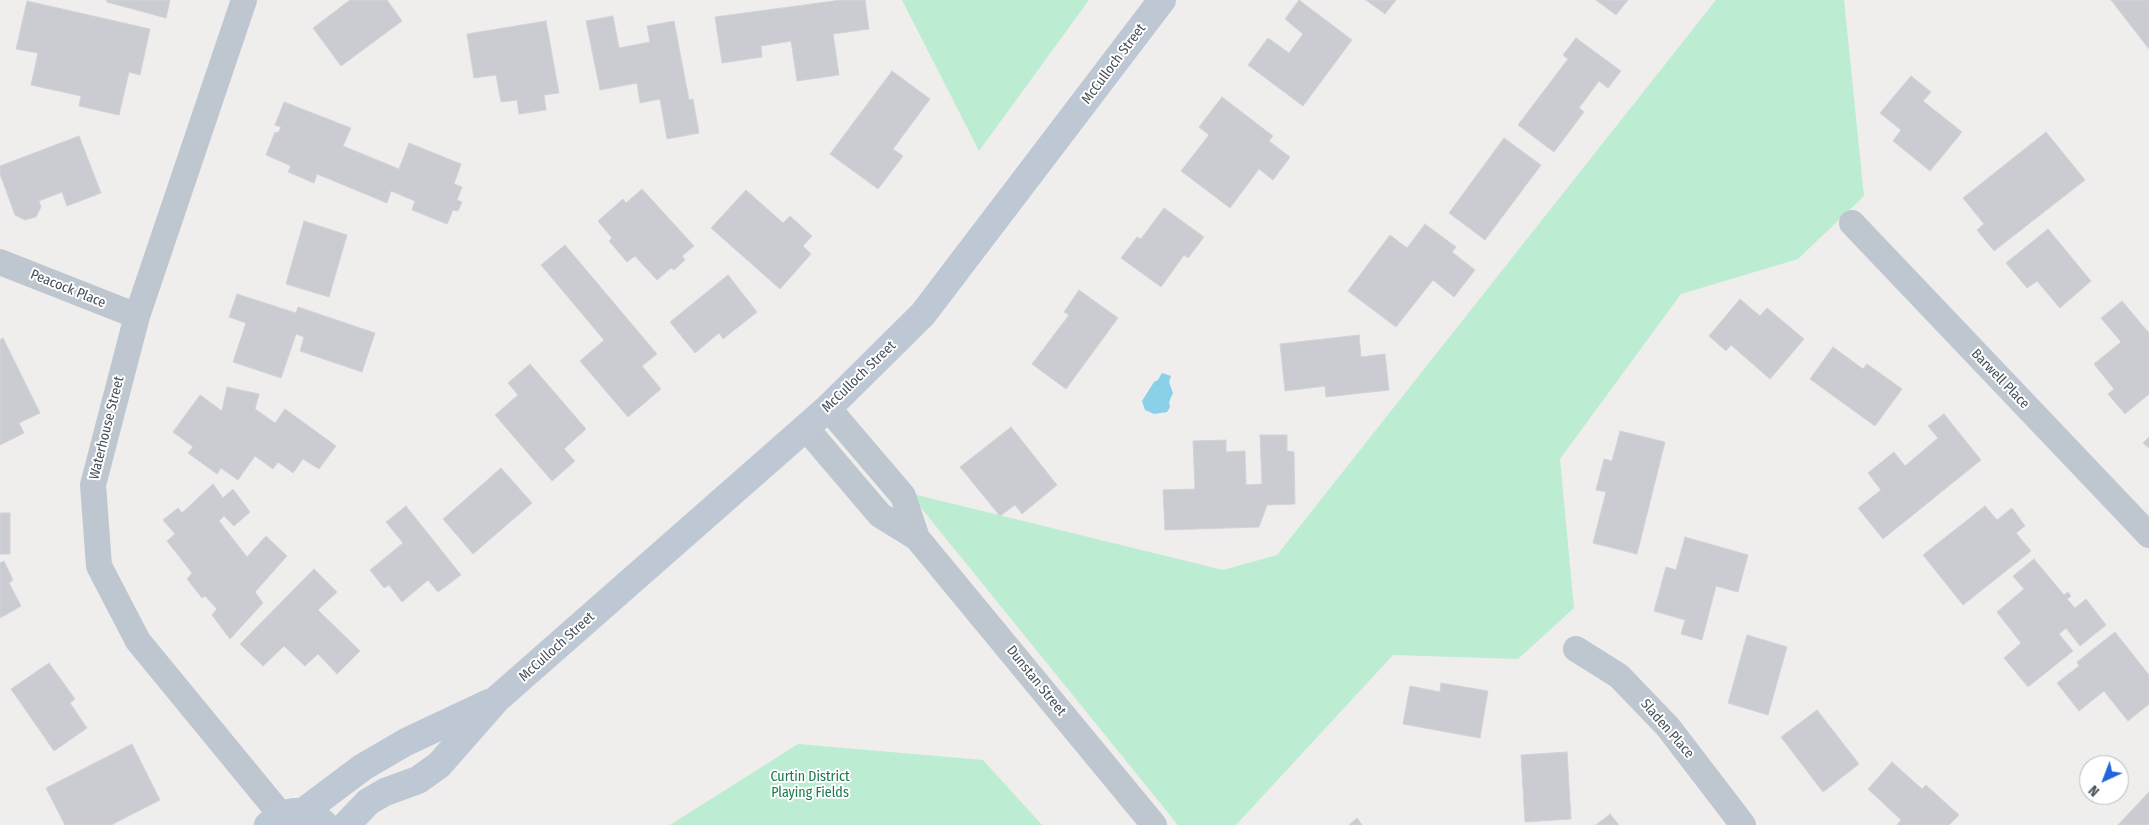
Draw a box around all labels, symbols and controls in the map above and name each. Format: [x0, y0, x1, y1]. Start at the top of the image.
street label: McCulloch Street [1078, 21, 1150, 107]
street label: Peacock Place [28, 266, 108, 312]
street label: McCulloch Street [819, 338, 899, 416]
street label: Barwell Place [1967, 346, 2033, 412]
street label: Waterhouse Street [86, 375, 128, 481]
street label: McCulloch Street [516, 609, 598, 685]
street label: Dunstan Street [1003, 643, 1069, 719]
street label: Sladen Place [1637, 696, 1697, 762]
north arrow [2079, 755, 2129, 805]
park label: Curtin District Playing Fields [770, 769, 850, 802]
text: N [2085, 782, 2103, 800]

